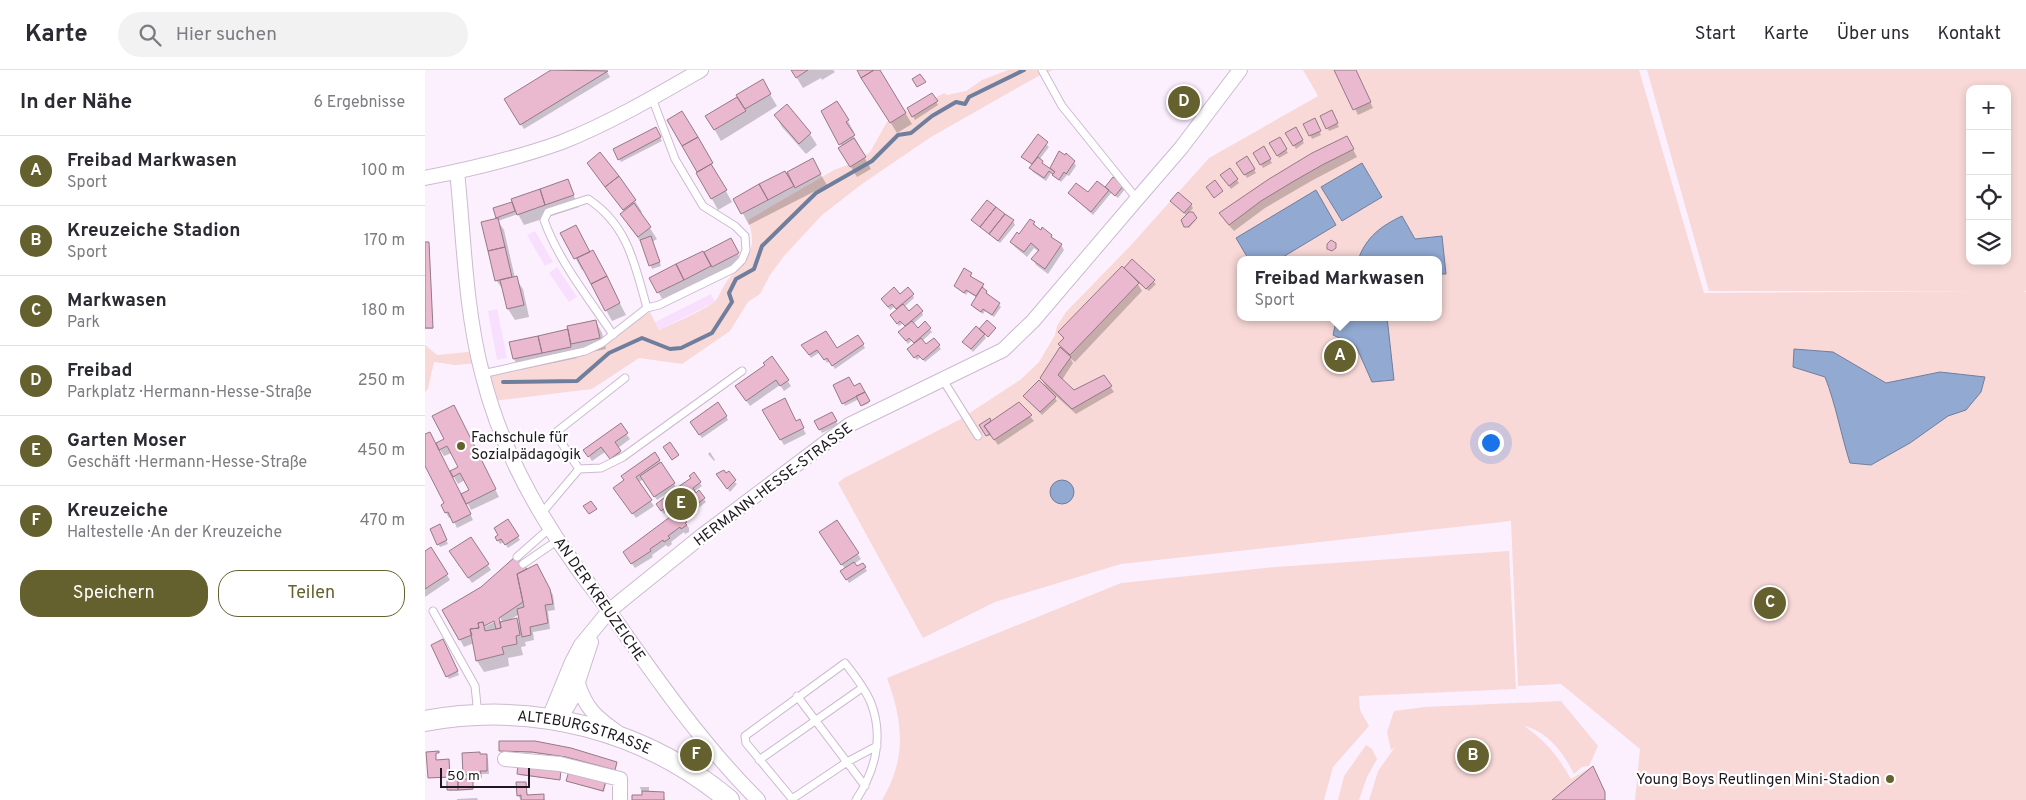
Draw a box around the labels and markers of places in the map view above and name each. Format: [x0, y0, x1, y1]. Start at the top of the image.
pin: D [1168, 83, 1200, 121]
pin: A [1324, 337, 1356, 375]
place label: Fachschule für Sozialpädagogik [471, 429, 581, 465]
marker: Fachschule für Sozialpädagogik [455, 440, 467, 452]
pin: E [665, 485, 697, 523]
pin: C [1754, 584, 1786, 622]
pin: F [680, 736, 712, 774]
pin: B [1457, 737, 1489, 775]
place label: Young Boys Reutlingen Mini-Stadion [1636, 771, 1880, 790]
marker: Young Boys Reutlingen Mini-Stadion [1884, 773, 1896, 785]

